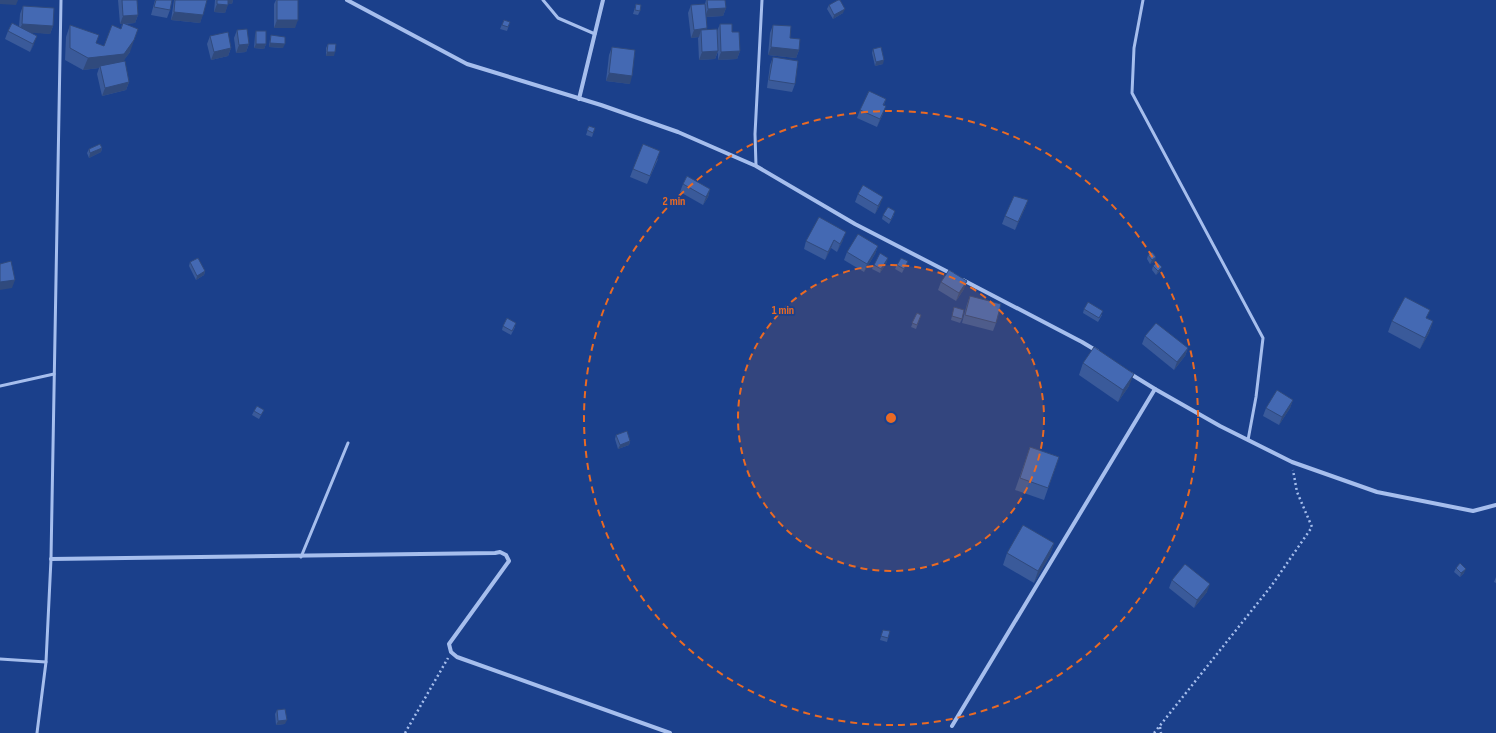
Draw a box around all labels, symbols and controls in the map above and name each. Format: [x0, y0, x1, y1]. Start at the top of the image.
text: 2 min [663, 194, 685, 209]
text: 1 min [772, 303, 794, 318]
centre of rings [884, 411, 898, 425]

